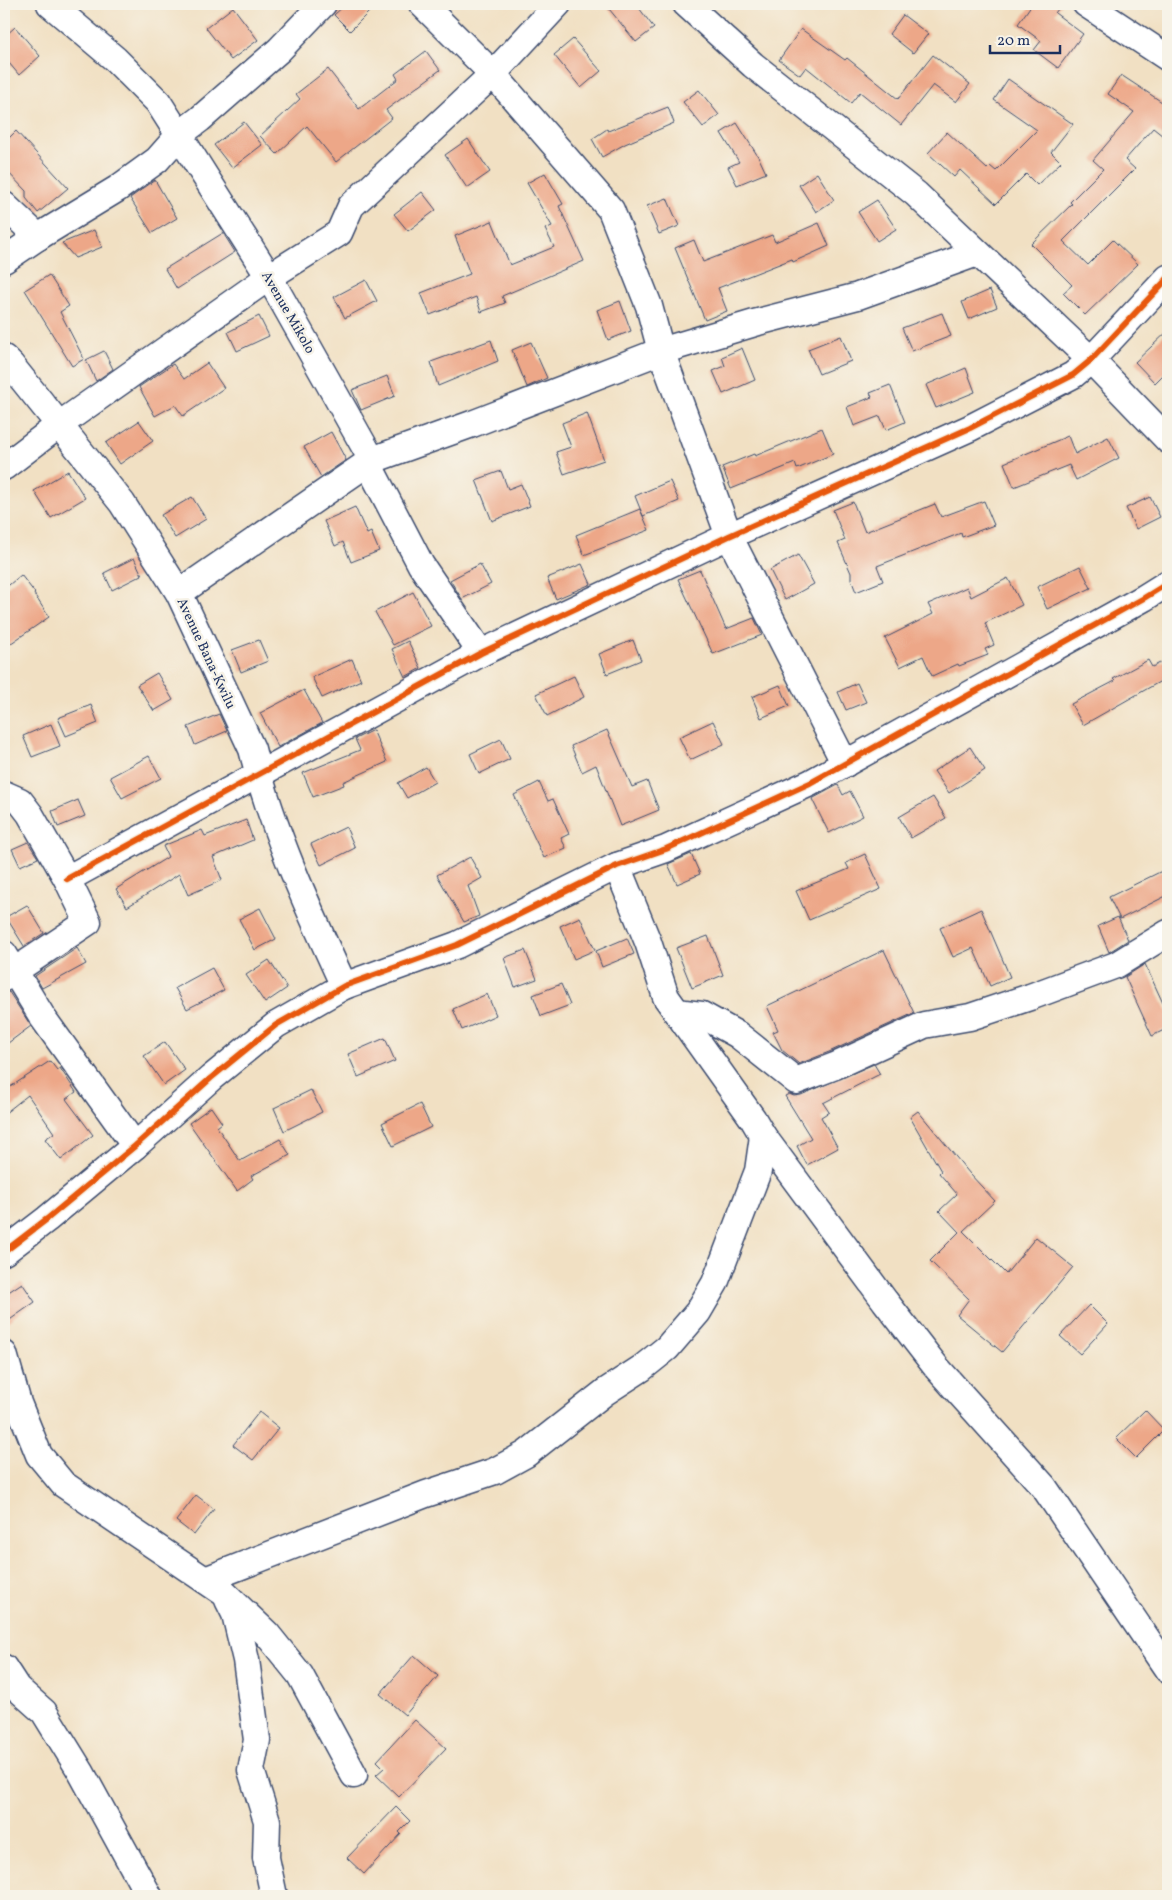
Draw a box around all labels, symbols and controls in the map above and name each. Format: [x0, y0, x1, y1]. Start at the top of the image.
scale bar [990, 22, 1060, 54]
text: 20 m [997, 31, 1030, 52]
street label: Avenue Mikolo [256, 268, 319, 357]
street label: Avenue Bana-Kwilu [172, 595, 240, 712]

